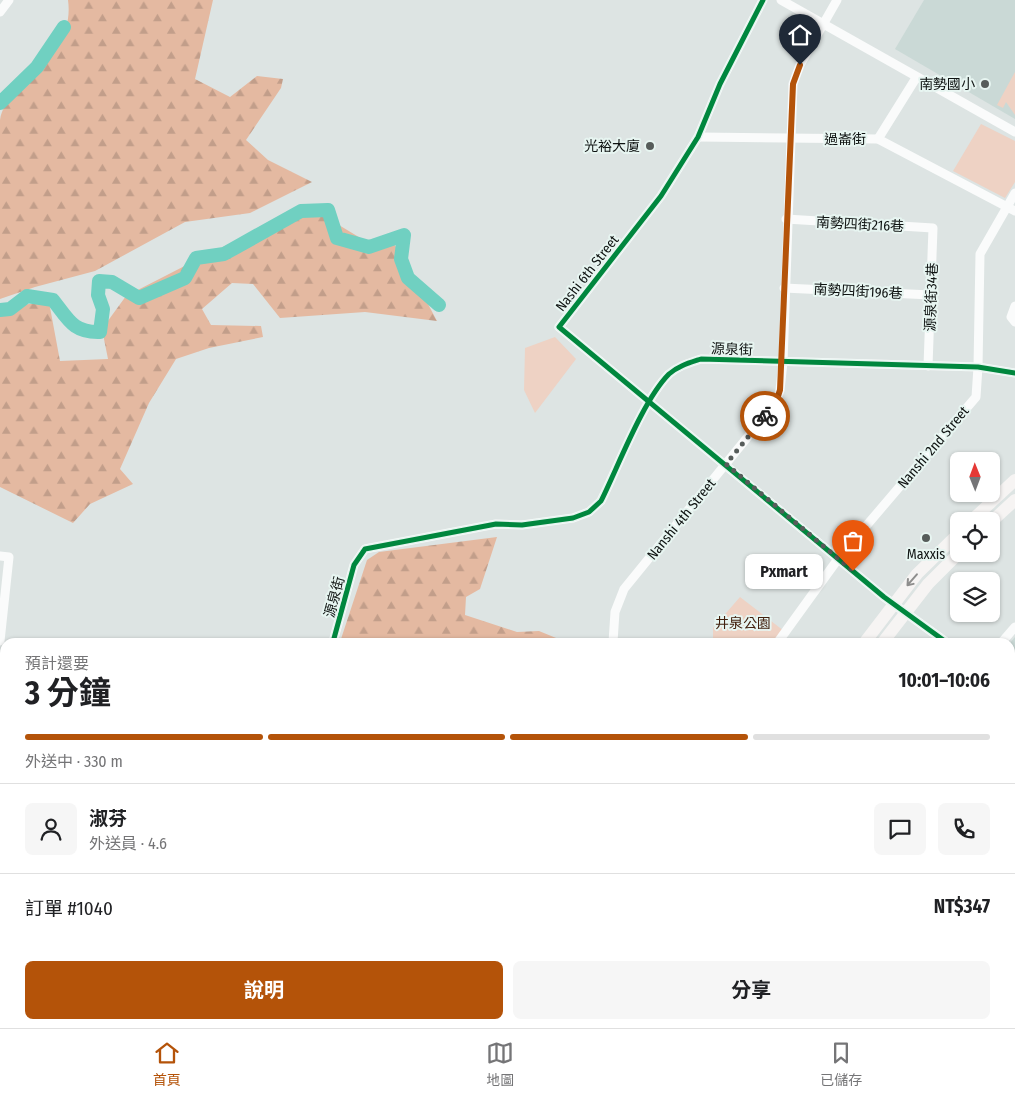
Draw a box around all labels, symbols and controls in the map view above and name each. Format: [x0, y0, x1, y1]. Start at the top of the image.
pin [779, 14, 821, 65]
icon: home [786, 21, 814, 49]
place label: 南勢國小 [919, 76, 975, 93]
marker: 南勢國小 [979, 78, 991, 90]
street label: 過崙街 [824, 131, 866, 148]
place label: 光裕大廈 [584, 138, 640, 155]
marker: 光裕大廈 [644, 140, 656, 152]
street label: 南勢四街216巷 [815, 214, 904, 235]
street label: Nashi 6th Street [552, 231, 623, 315]
street label: 源泉街34巷 [922, 262, 941, 332]
street label: 南勢四街196巷 [813, 281, 903, 302]
street label: 源泉街 [711, 340, 753, 359]
courier [740, 391, 790, 441]
icon: bike [751, 402, 779, 430]
street label: Nanshi 2nd Street [894, 403, 973, 492]
north arrow [950, 452, 1000, 502]
map controls [950, 452, 1000, 622]
street label: Nanshi 4th Street [644, 475, 720, 563]
button: locate [950, 512, 1000, 562]
pin [832, 520, 874, 571]
icon: bag [839, 527, 867, 555]
marker: Maxxis [920, 532, 932, 544]
place label: Maxxis [907, 546, 945, 563]
callout: Pxmart [746, 554, 823, 588]
text: Pxmart [760, 562, 808, 581]
button: layers [950, 572, 1000, 622]
one-way arrow [906, 573, 918, 586]
street label: 源泉街 [321, 575, 348, 620]
park label: 井泉公園 [715, 615, 771, 632]
text: 預計還要 [25, 654, 89, 673]
text: 10:01–10:06 [898, 669, 990, 692]
text: 3 分鐘 [25, 674, 111, 712]
text: 外送中 · 330 m [25, 752, 123, 771]
button: person [25, 803, 77, 855]
button: chat [874, 803, 926, 855]
button: phone [938, 803, 990, 855]
text: 淑芬 [89, 807, 127, 830]
text: 外送員 · 4.6 [89, 834, 167, 853]
text: NT$347 [934, 895, 990, 918]
text: 訂單 #1040 [25, 897, 113, 920]
button: 說明 [25, 961, 503, 1019]
button: 分享 [513, 961, 990, 1019]
tab: 首頁 [153, 1039, 181, 1089]
tab: 地圖 [486, 1039, 514, 1089]
tab: 已儲存 [820, 1039, 862, 1089]

